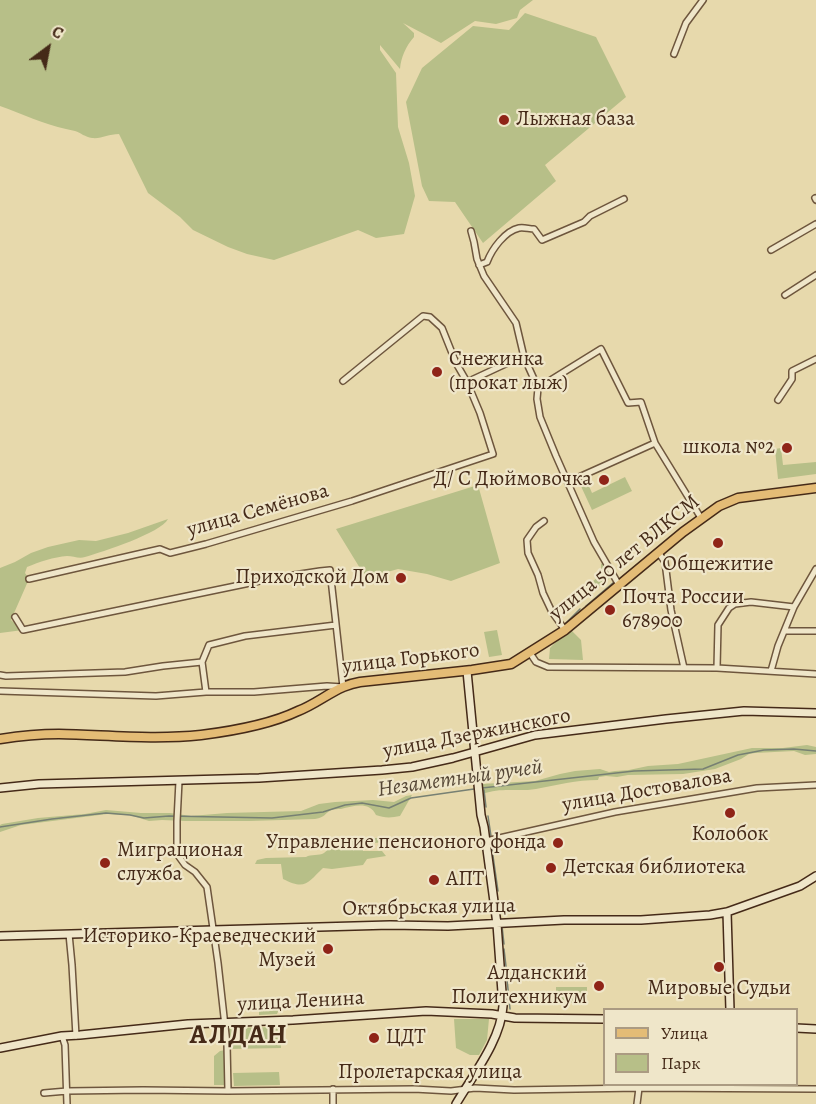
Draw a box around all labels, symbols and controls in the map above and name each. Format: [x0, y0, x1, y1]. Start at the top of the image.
north arrow [18, 18, 78, 78]
text: С [48, 21, 68, 45]
place label: Лыжная база [516, 107, 635, 133]
marker: Лыжная база [497, 113, 511, 127]
place label: Снежинка (прокат лыж) [449, 347, 568, 397]
marker: Снежинка (прокат лыж) [430, 365, 444, 379]
place label: школа №2 [682, 435, 775, 461]
marker: школа №2 [780, 441, 794, 455]
place label: Д/ С Дюймовочка [434, 467, 592, 493]
marker: Д/ С Дюймовочка [597, 473, 611, 487]
street label: улица Семёнова [184, 479, 332, 543]
street label: улица 50 лет ВЛКСМ [545, 490, 705, 626]
marker: Общежитие [711, 536, 725, 550]
place label: Общежитие [662, 552, 774, 578]
place label: Приходской Дом [235, 565, 389, 591]
marker: Приходской Дом [394, 571, 408, 585]
place label: Почта России 678900 [622, 585, 744, 635]
marker: Почта России 678900 [603, 603, 617, 617]
street label: улица Горького [341, 638, 481, 680]
street label: улица Дзержинского [381, 703, 573, 765]
water label: Незаметный ручей [376, 754, 544, 804]
street label: улица Достовалова [560, 764, 734, 818]
marker: Колобок [723, 806, 737, 820]
place label: Колобок [691, 822, 769, 848]
place label: Управление пенсионого фонда [266, 830, 546, 856]
marker: Управление пенсионого фонда [551, 836, 565, 850]
place label: Миграционая служба [117, 838, 243, 888]
place label: Детская библиотека [563, 855, 746, 881]
marker: Миграционая служба [98, 856, 112, 870]
marker: Детская библиотека [544, 861, 558, 875]
place label: АПТ [446, 867, 484, 893]
marker: АПТ [427, 873, 441, 887]
street label: Октябрьская улица [342, 894, 516, 922]
place label: Историко-Краеведческий Музей [82, 924, 316, 974]
marker: Историко-Краеведческий Музей [321, 942, 335, 956]
marker: Мировые Судьи [712, 960, 726, 974]
place label: Алданский Политехникум [451, 961, 587, 1011]
place label: Мировые Судьи [647, 976, 791, 1002]
marker: Алданский Политехникум [592, 979, 606, 993]
street label: улица Ленина [237, 986, 365, 1018]
legend [603, 1008, 798, 1086]
district label: АЛДАН [190, 1020, 288, 1052]
text: Улица [661, 1021, 708, 1045]
place label: ЦДТ [386, 1025, 426, 1051]
marker: ЦДТ [367, 1031, 381, 1045]
text: Парк [661, 1051, 701, 1075]
street label: Пролетарская улица [338, 1060, 522, 1086]

